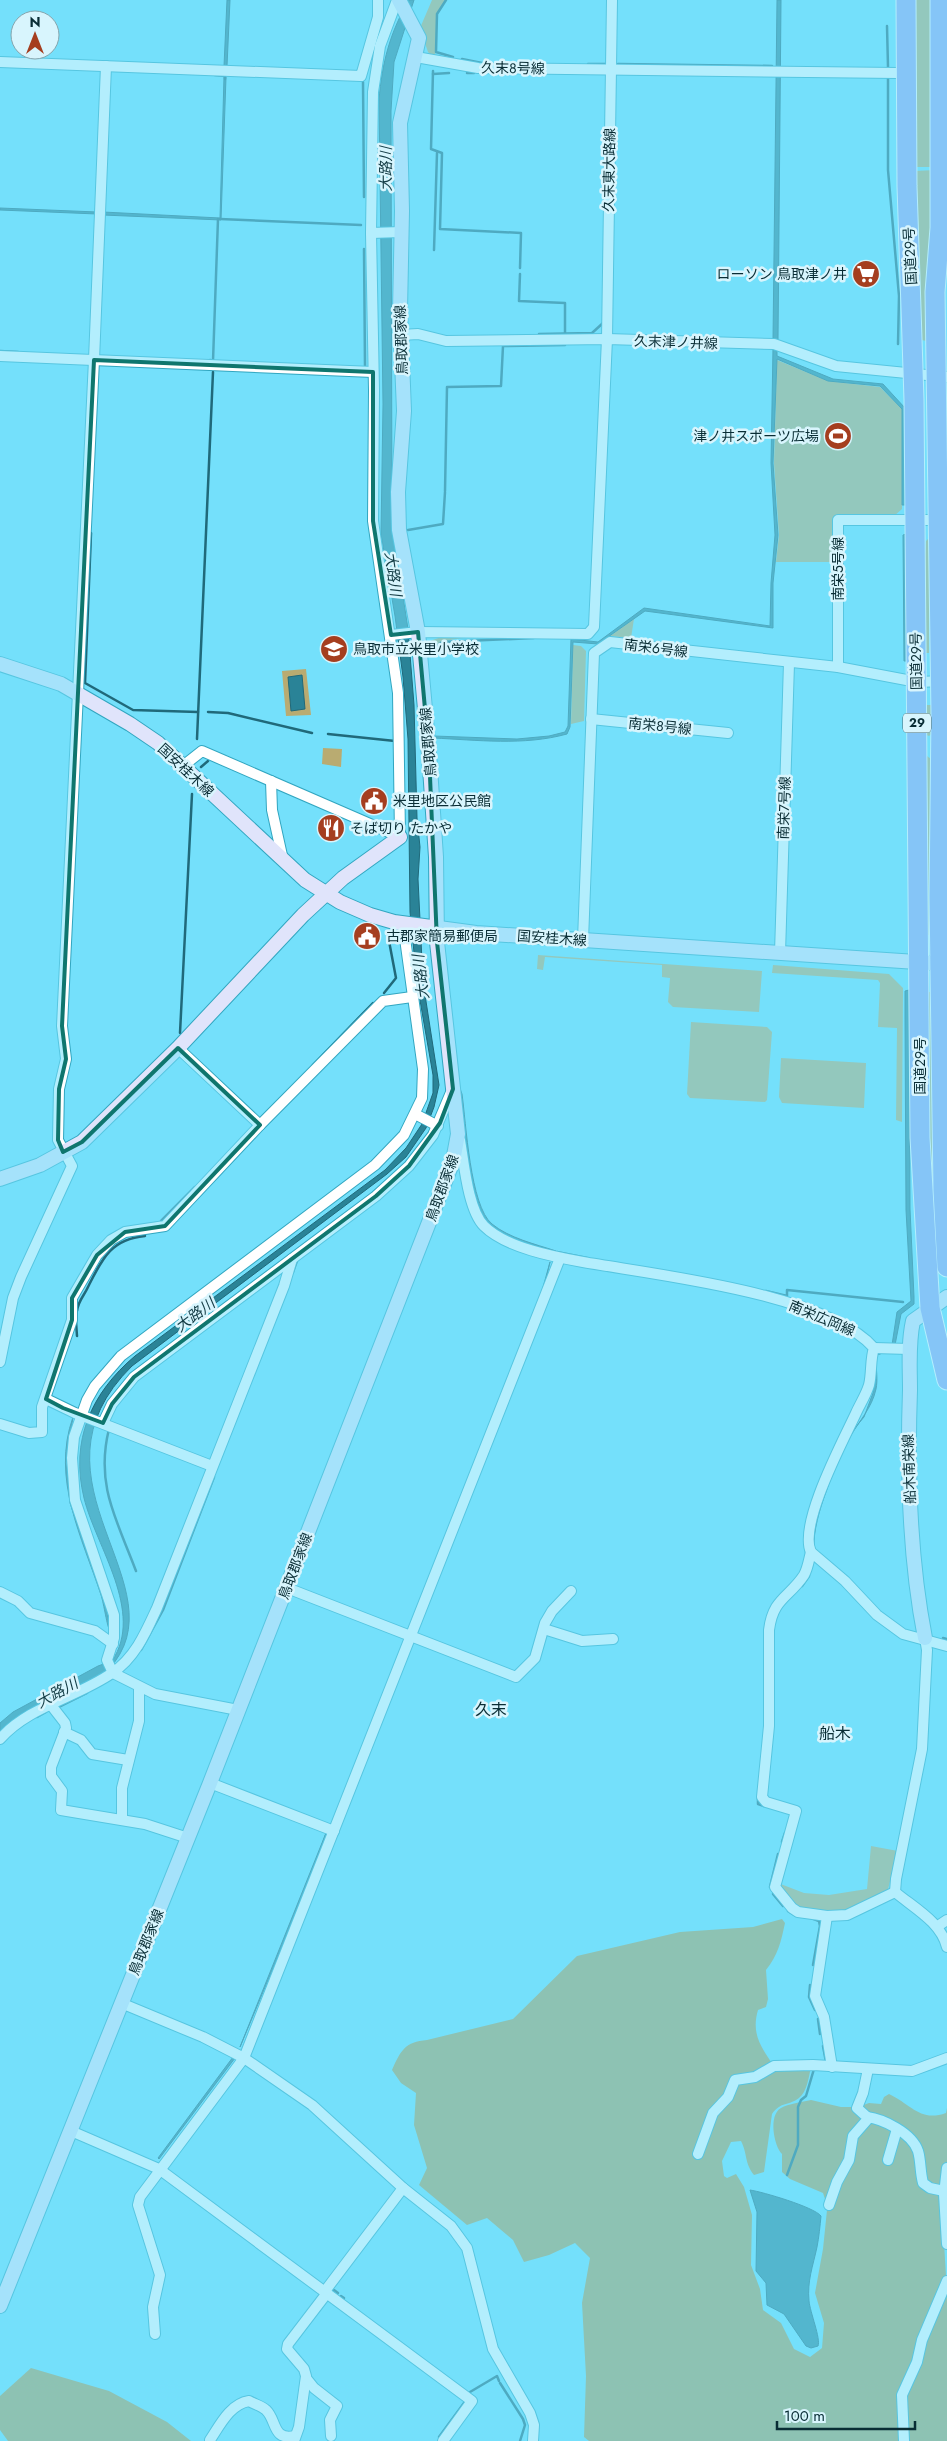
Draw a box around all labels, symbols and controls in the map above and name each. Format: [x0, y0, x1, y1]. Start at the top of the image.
north arrow [10, 10, 60, 60]
text: N [29, 12, 41, 32]
street label: 久末8号線 [481, 57, 545, 79]
street label: 久末東大路線 [598, 128, 620, 212]
water label: 大路川 [375, 145, 397, 192]
street label: 国道29号 [898, 227, 922, 285]
supermarket icon: ローソン 鳥取津ノ井 [851, 259, 881, 289]
place label: ローソン 鳥取津ノ井 [717, 264, 847, 284]
street label: 鳥取郡家線 [390, 305, 412, 375]
street label: 久末津ノ井線 [634, 331, 718, 353]
sports icon: 津ノ井スポーツ広場 [823, 421, 853, 451]
place label: 津ノ井スポーツ広場 [693, 426, 819, 446]
street label: 南栄5号線 [828, 537, 848, 601]
water label: 大路川 [379, 550, 407, 600]
street label: 国道29号 [905, 632, 927, 690]
school or university icon: 鳥取市立米里小学校 [319, 634, 349, 664]
street label: 南栄6号線 [623, 634, 689, 662]
place label: 鳥取市立米里小学校 [353, 639, 479, 659]
street label: 鳥取郡家線 [415, 706, 441, 778]
street label: 南栄8号線 [627, 713, 693, 739]
road number: 29 [903, 714, 931, 732]
street label: 国安桂木線 [154, 739, 218, 801]
street label: 南栄7号線 [773, 776, 795, 840]
public building icon: 米里地区公民館 [359, 786, 389, 816]
place label: 米里地区公民館 [393, 791, 491, 811]
restaurant icon: そば切り たかや [316, 813, 346, 843]
place label: そば切り たかや [350, 818, 452, 838]
public building icon: 古郡家簡易郵便局 [352, 921, 382, 951]
place label: 古郡家簡易郵便局 [386, 926, 498, 946]
street label: 国安桂木線 [516, 926, 588, 950]
water label: 大路川 [407, 951, 435, 1001]
street label: 国道29号 [910, 1037, 930, 1095]
street label: 鳥取郡家線 [421, 1152, 463, 1224]
water label: 大路川 [170, 1291, 221, 1337]
street label: 南栄広岡線 [786, 1295, 858, 1341]
street label: 船木南栄線 [898, 1434, 920, 1504]
street label: 鳥取郡家線 [273, 1530, 317, 1602]
water label: 大路川 [32, 1672, 84, 1714]
district label: 久末 [475, 1698, 507, 1721]
district label: 船木 [819, 1722, 851, 1745]
street label: 鳥取郡家線 [124, 1906, 168, 1978]
scale bar [777, 2398, 914, 2430]
text: 100 m [784, 2405, 825, 2427]

